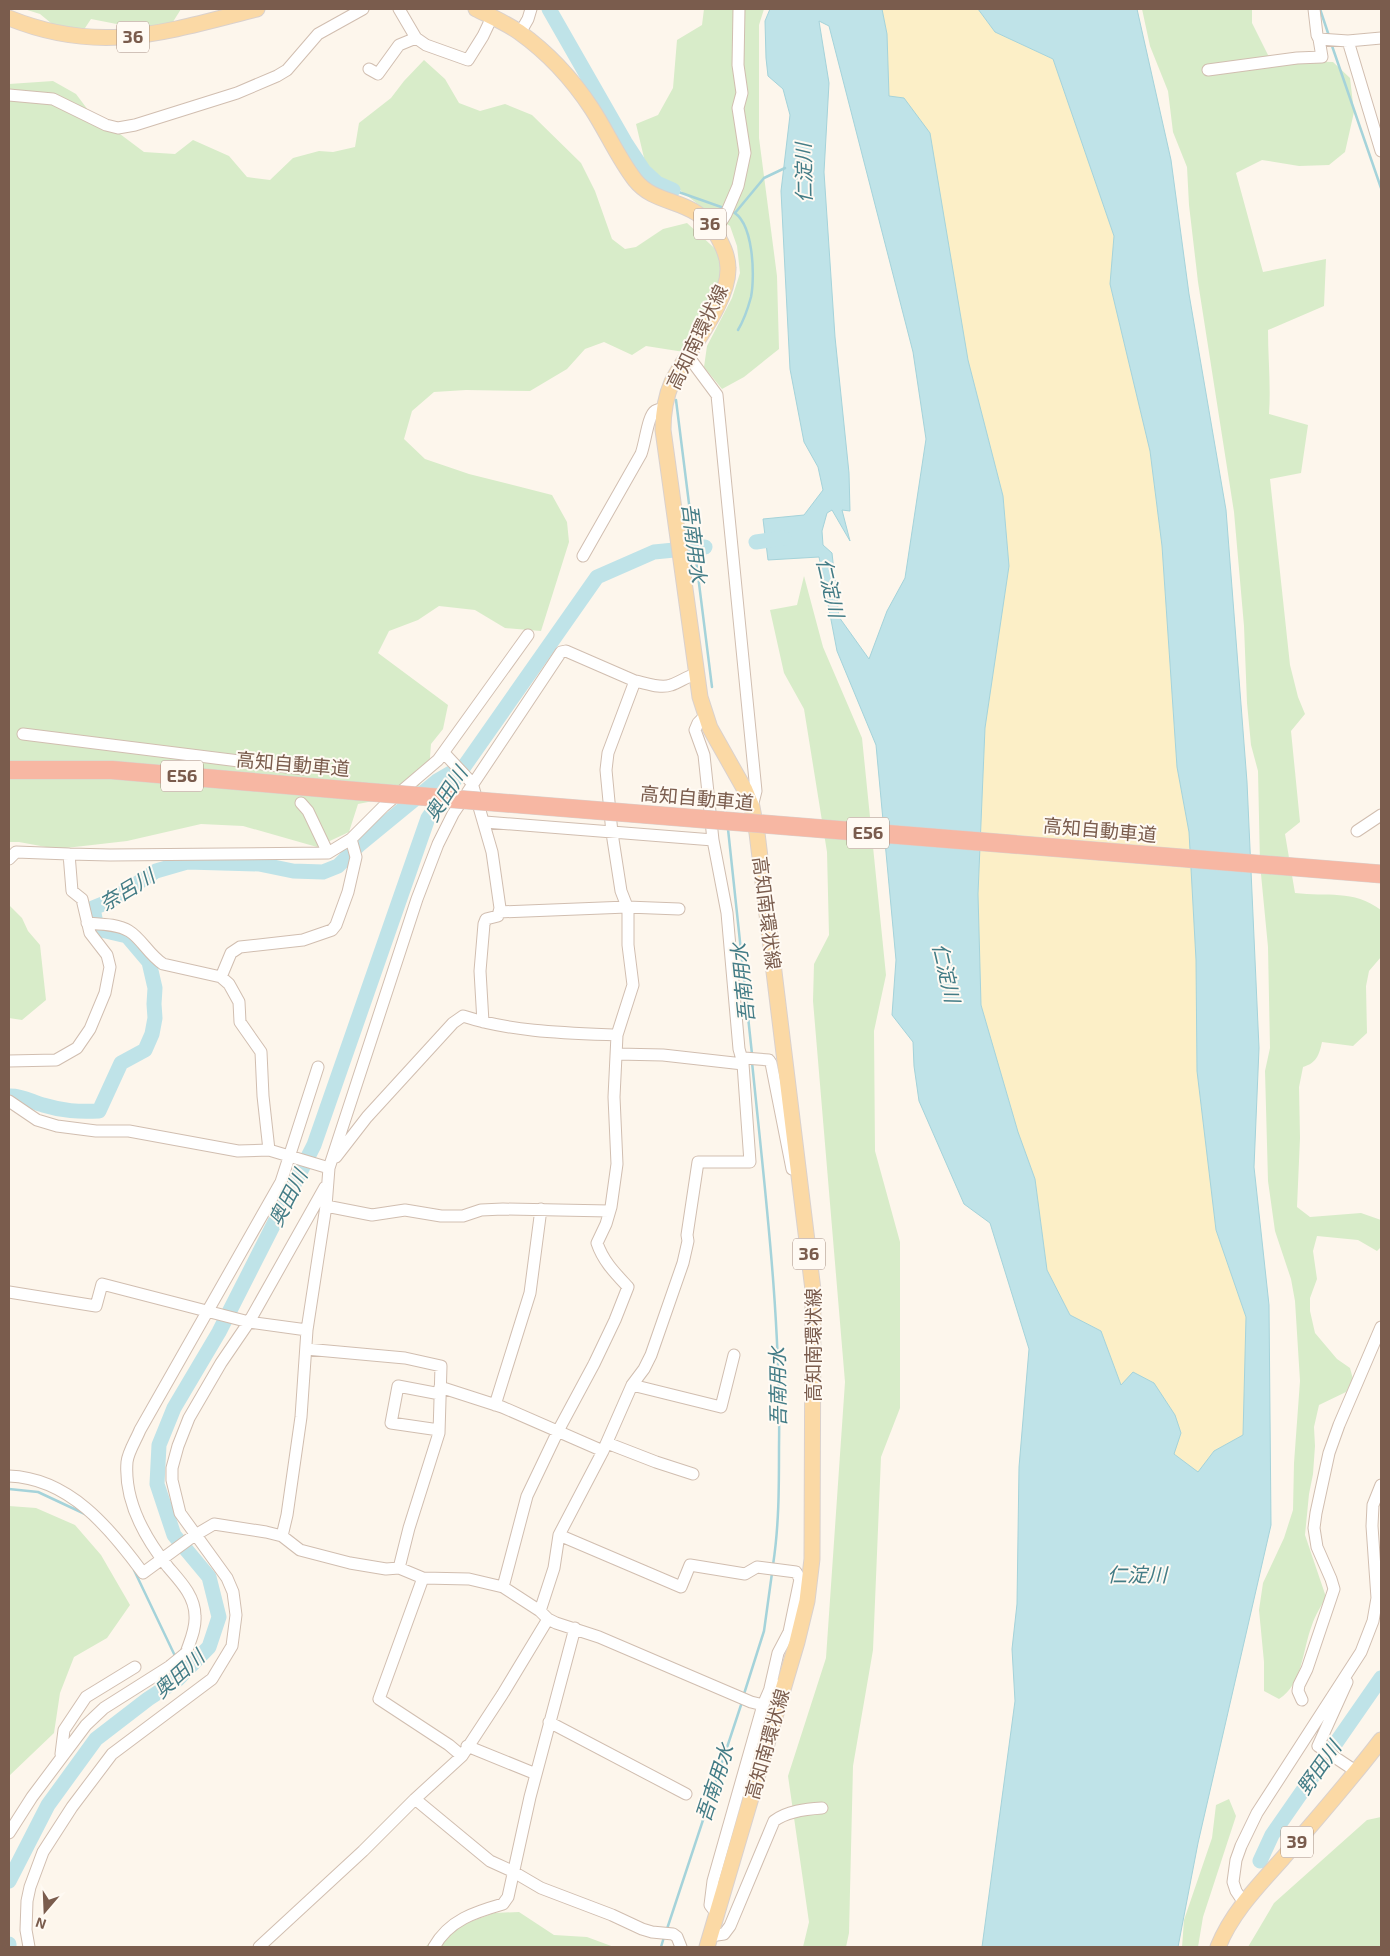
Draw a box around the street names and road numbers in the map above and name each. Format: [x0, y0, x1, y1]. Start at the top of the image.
road number: 36 [117, 22, 149, 52]
road number: 36 [694, 208, 726, 240]
street label: 高知南環状線 [661, 281, 732, 393]
street label: 高知自動車道 [235, 747, 351, 780]
road number: E56 [161, 760, 203, 791]
street label: 高知自動車道 [639, 781, 755, 814]
street label: 高知自動車道 [1042, 813, 1158, 846]
road number: E56 [847, 818, 889, 848]
street label: 高知南環状線 [749, 855, 786, 971]
road number: 36 [793, 1238, 825, 1270]
street label: 高知南環状線 [801, 1288, 824, 1402]
street label: 高知南環状線 [740, 1686, 793, 1802]
road number: 39 [1281, 1826, 1313, 1858]

